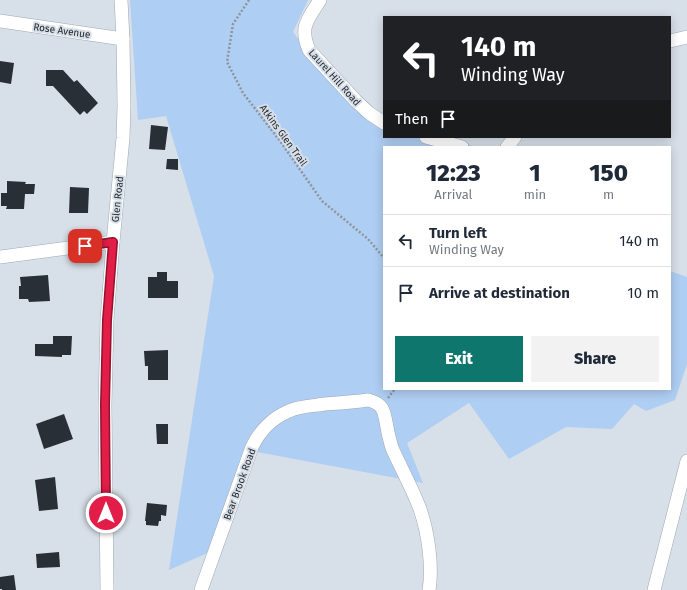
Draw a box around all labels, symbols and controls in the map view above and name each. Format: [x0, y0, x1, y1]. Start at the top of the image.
street label: Rose Avenue [32, 21, 91, 41]
text: 140 m [461, 30, 537, 63]
icon: left [395, 32, 447, 84]
street label: Laurel Hill Road [306, 47, 363, 108]
text: Winding Way [461, 64, 565, 86]
street label: Atkins Glen Trail [257, 102, 310, 169]
icon: arrive [437, 108, 459, 130]
text: Then [395, 110, 429, 128]
text: 12:23 [426, 159, 481, 187]
text: 1 [529, 159, 541, 187]
text: 150 [589, 159, 628, 187]
street label: Glen Road [110, 175, 126, 223]
text: Arrival [434, 187, 472, 202]
text: min [524, 187, 546, 202]
text: m [603, 187, 614, 202]
text: Turn left [429, 224, 487, 242]
pin [68, 229, 102, 263]
icon: left [395, 230, 417, 252]
text: 140 m [619, 232, 659, 250]
icon: arrive [74, 235, 96, 257]
text: Winding Way [429, 242, 504, 257]
icon: arrive [395, 282, 417, 304]
text: Arrive at destination [429, 284, 570, 302]
text: 10 m [627, 284, 659, 302]
button: Exit [395, 336, 523, 382]
button: Share [531, 336, 659, 382]
street label: Bear Brook Road [221, 447, 259, 522]
position arrow [85, 492, 127, 534]

